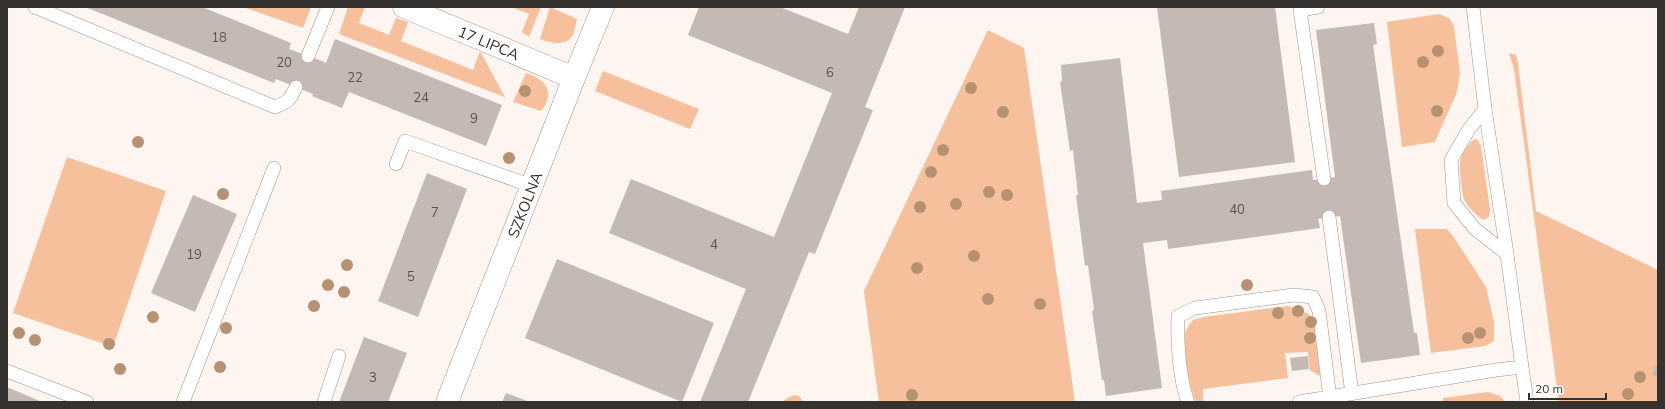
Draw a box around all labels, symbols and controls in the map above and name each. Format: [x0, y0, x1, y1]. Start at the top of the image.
street label: 17 LIPCA [455, 21, 522, 64]
house number: 18 [211, 29, 227, 45]
house number: 20 [276, 54, 292, 70]
house number: 6 [826, 64, 834, 80]
house number: 22 [347, 69, 363, 85]
house number: 24 [413, 89, 429, 105]
house number: 9 [470, 110, 478, 126]
street label: SZKOLNA [503, 169, 546, 240]
house number: 40 [1229, 201, 1245, 217]
house number: 7 [431, 204, 439, 220]
house number: 4 [710, 236, 718, 252]
house number: 19 [186, 246, 202, 262]
house number: 5 [407, 268, 415, 284]
house number: 3 [369, 369, 377, 385]
scale bar [1529, 375, 1606, 401]
text: 20 m [1535, 381, 1563, 396]

